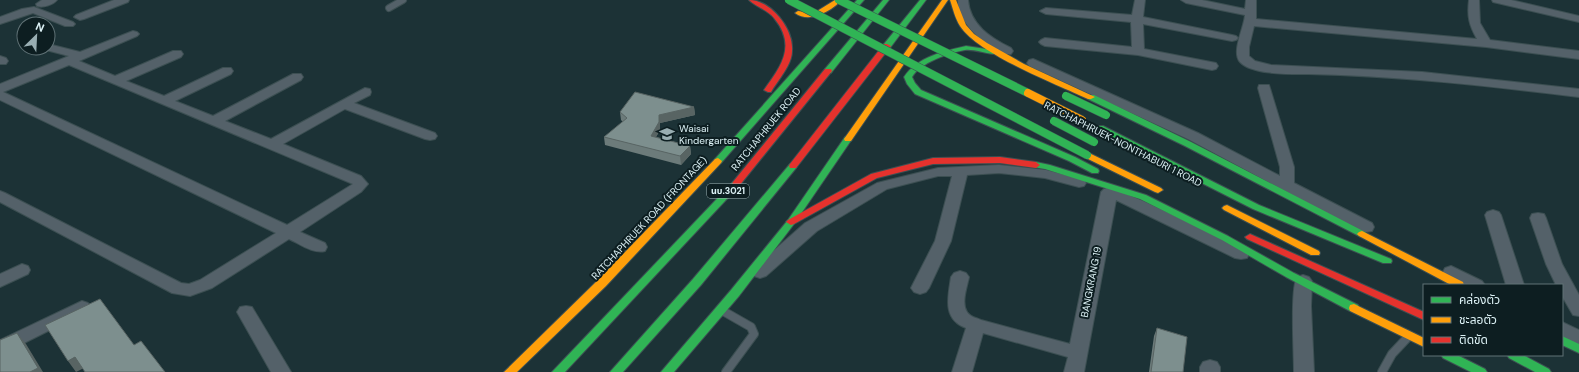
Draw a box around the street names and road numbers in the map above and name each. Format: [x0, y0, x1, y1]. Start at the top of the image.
street label: RATCHAPHRUEK ROAD [728, 85, 804, 173]
street label: RATCHAPHRUEK-NONTHABURI 1 ROAD [1042, 98, 1204, 190]
street label: RATCHAPHRUEK ROAD (FRONTAGE) [588, 153, 710, 282]
road number: นบ.3021 [707, 184, 749, 198]
street label: BANGKRANG 19 [1078, 245, 1104, 319]

